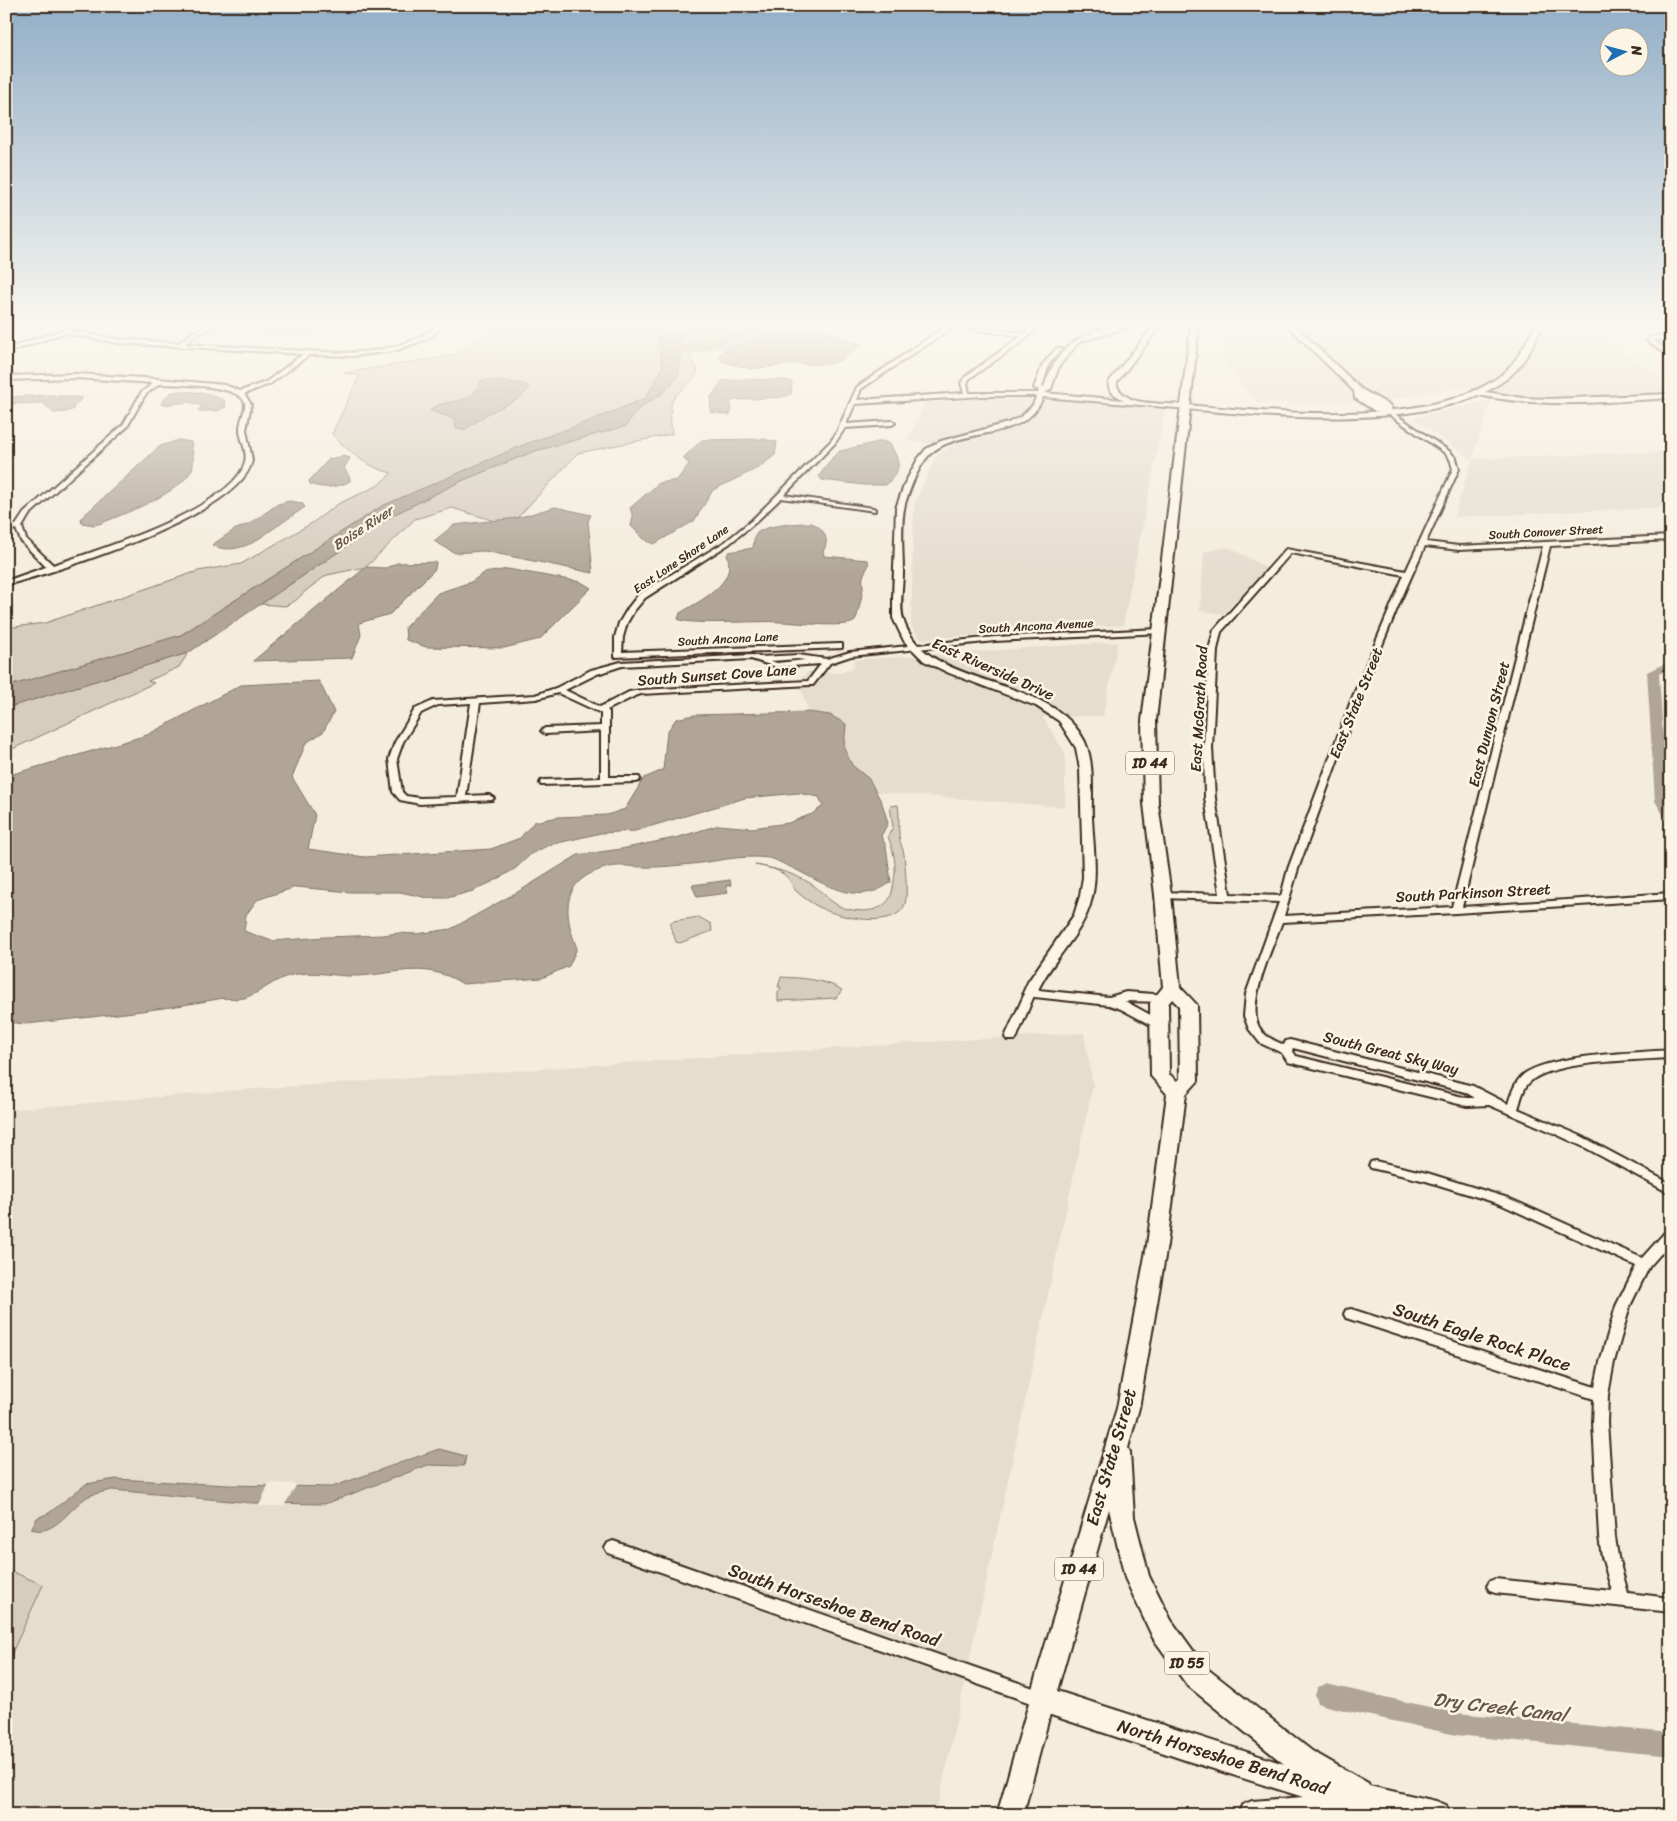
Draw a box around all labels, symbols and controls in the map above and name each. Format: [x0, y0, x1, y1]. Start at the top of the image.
north arrow [1600, 28, 1650, 78]
text: N [1623, 44, 1649, 57]
water label: Boise River [327, 498, 400, 557]
street label: South Conover Street [1488, 518, 1604, 546]
street label: East Lone Shore Lane [628, 519, 734, 599]
street label: South Ancona Avenue [978, 612, 1094, 640]
street label: South Ancona Lane [677, 625, 779, 653]
street label: East Riverside Drive [928, 630, 1059, 708]
street label: East State Street [1322, 643, 1390, 763]
street label: East McGrath Road [1183, 644, 1215, 773]
street label: South Sunset Cove Lane [637, 656, 798, 694]
street label: East Dunyon Street [1461, 658, 1517, 790]
road number: ID 44 [1126, 751, 1174, 774]
street label: South Parkinson Street [1395, 876, 1552, 910]
street label: South Great Sky Way [1321, 1024, 1462, 1082]
street label: South Eagle Rock Place [1389, 1293, 1575, 1381]
street label: East State Street [1076, 1384, 1146, 1529]
street label: South Horseshoe Bend Road [724, 1554, 946, 1657]
road number: ID 44 [1055, 1558, 1103, 1580]
road number: ID 55 [1164, 1652, 1210, 1675]
water label: Dry Creek Canal [1431, 1682, 1573, 1732]
street label: North Horseshoe Bend Road [1113, 1710, 1334, 1805]

